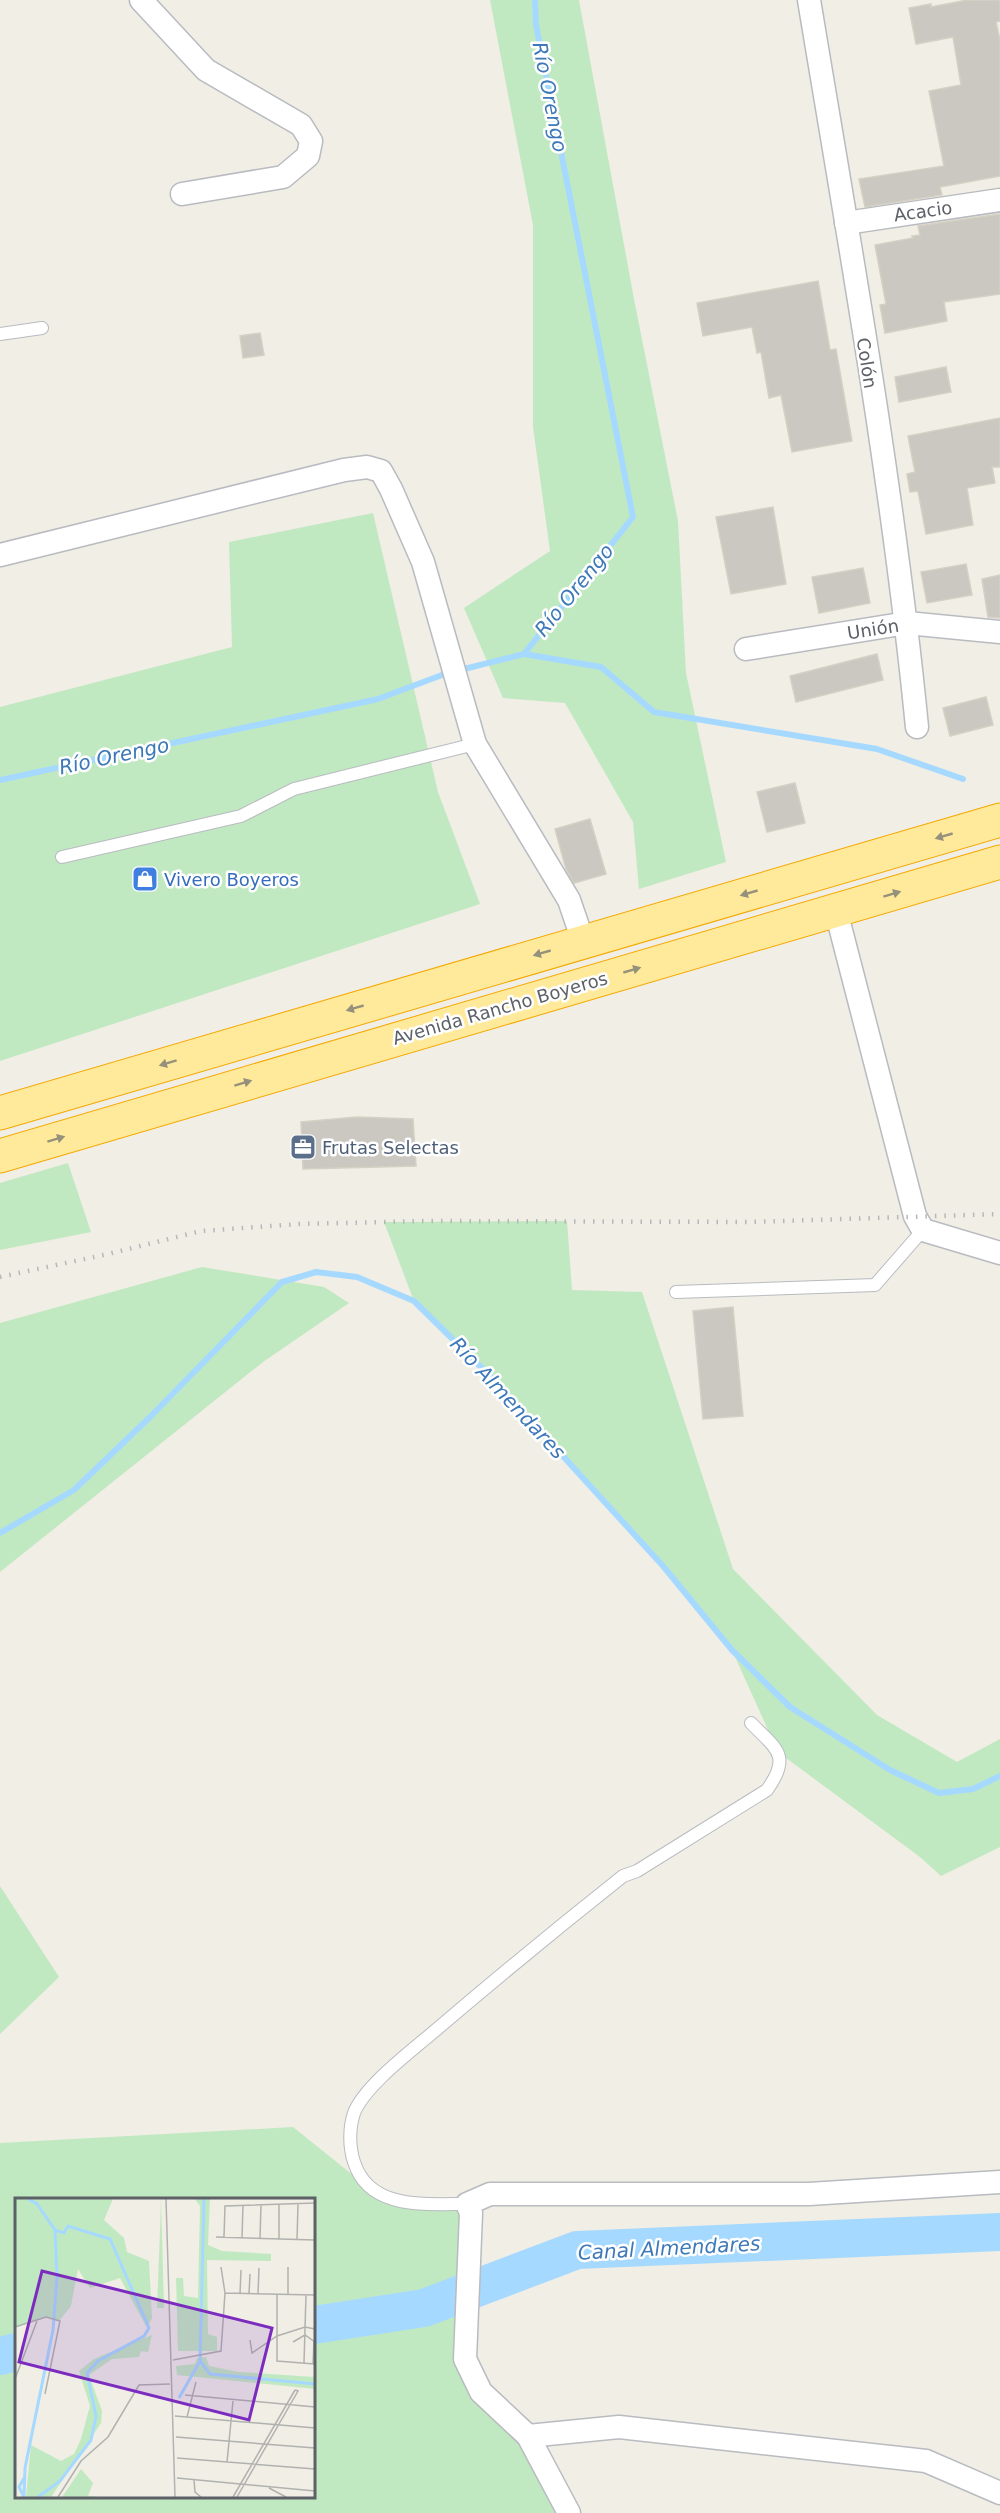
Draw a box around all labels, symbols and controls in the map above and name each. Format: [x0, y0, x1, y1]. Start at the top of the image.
water label: Río Orengo [528, 40, 572, 154]
street label: Acacio [892, 197, 954, 225]
street label: Colón [853, 336, 881, 390]
water label: Río Orengo [529, 539, 619, 641]
street label: Unión [846, 615, 900, 643]
water label: Río Orengo [57, 733, 171, 779]
one-way arrow [935, 832, 953, 841]
shop icon: Vivero Boyeros [130, 864, 160, 894]
place label: Vivero Boyeros [164, 869, 299, 890]
one-way arrow [740, 889, 758, 898]
one-way arrow [883, 889, 901, 898]
one-way arrow [533, 949, 551, 958]
one-way arrow [623, 965, 641, 974]
street label: Avenida Rancho Boyeros [390, 967, 610, 1049]
one-way arrow [346, 1004, 364, 1013]
one-way arrow [159, 1059, 177, 1068]
one-way arrow [234, 1078, 252, 1087]
office icon: Frutas Selectas [288, 1132, 318, 1162]
one-way arrow [47, 1134, 65, 1143]
place label: Frutas Selectas [322, 1137, 459, 1158]
water label: Río Almendares [445, 1332, 571, 1464]
inset map [15, 2198, 315, 2498]
water label: Canal Almendares [577, 2231, 761, 2265]

